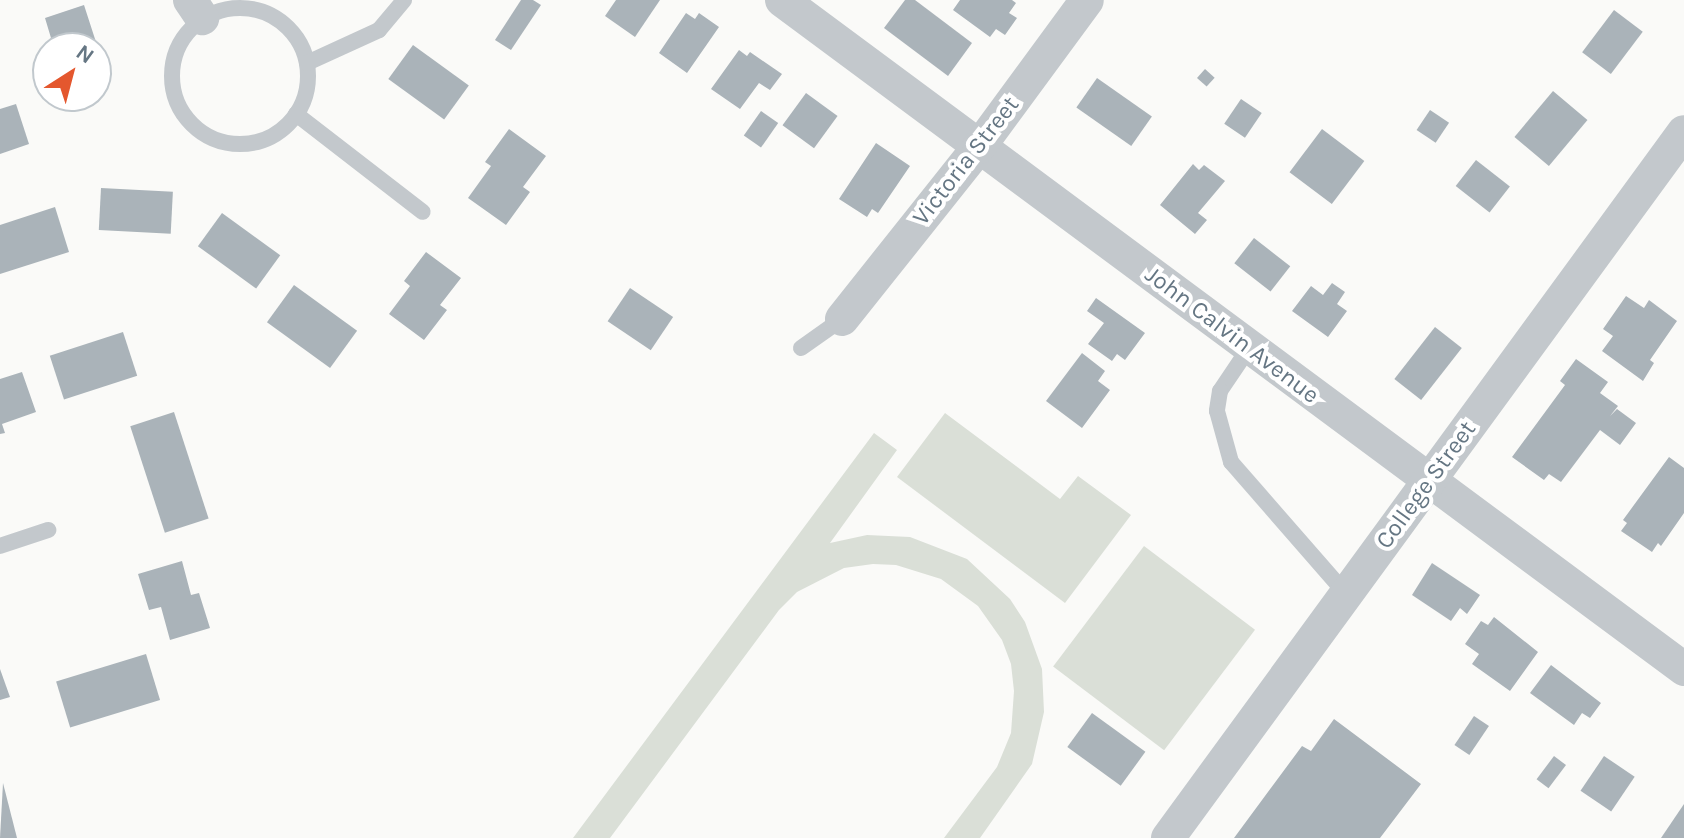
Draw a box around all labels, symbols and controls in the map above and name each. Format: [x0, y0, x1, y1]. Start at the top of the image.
north arrow [32, 32, 112, 112]
text: N [71, 39, 99, 69]
street label: Victoria Street [907, 91, 1025, 231]
street label: John Calvin Avenue [1139, 260, 1325, 410]
street label: College Street [1370, 415, 1482, 555]

